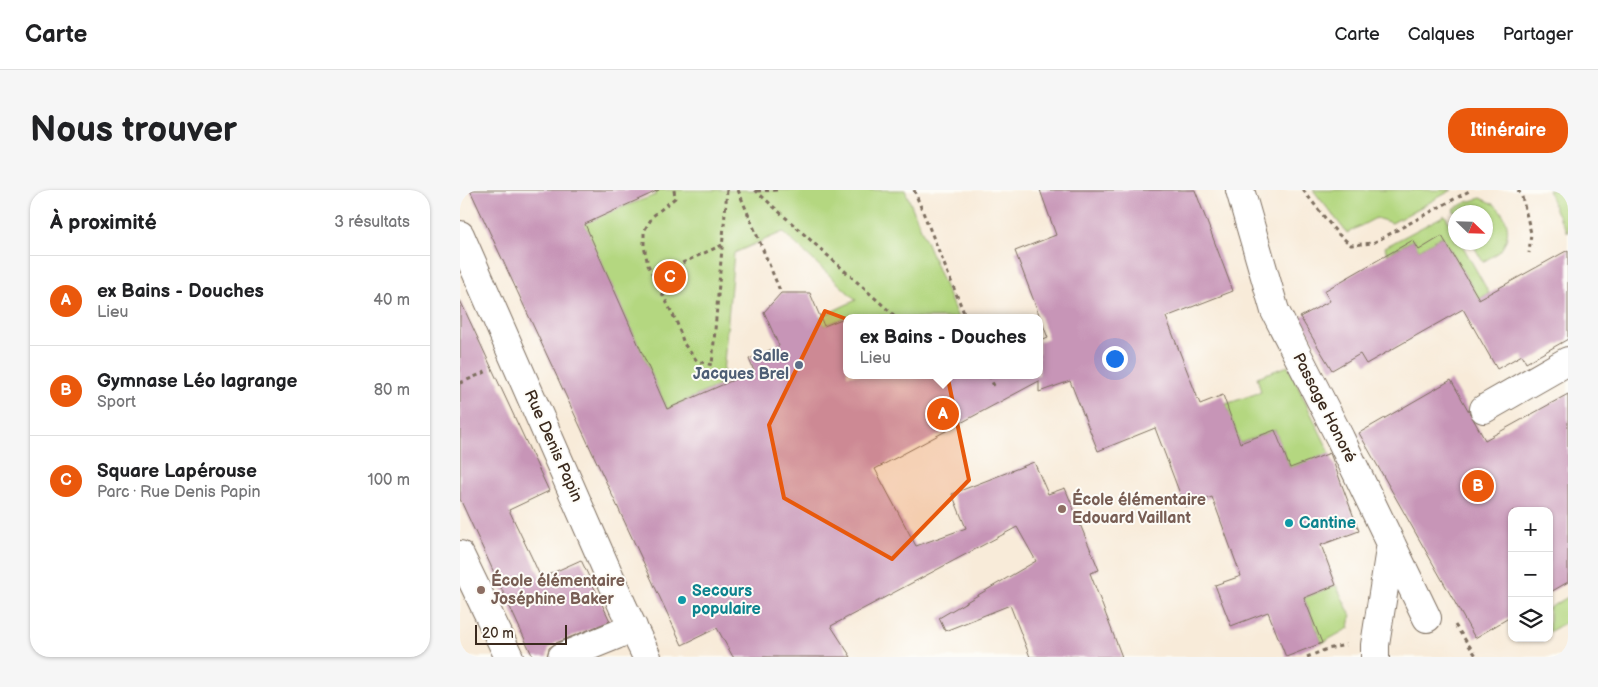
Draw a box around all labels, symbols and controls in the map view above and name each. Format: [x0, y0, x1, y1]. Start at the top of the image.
text: Carte [25, 20, 87, 49]
text: Carte [1334, 24, 1380, 45]
text: Calques [1408, 24, 1475, 45]
text: Partager [1503, 24, 1573, 45]
button: Itinéraire [1448, 108, 1568, 153]
text: Nous trouver [30, 109, 237, 152]
north arrow [1448, 205, 1493, 250]
text: À proximité [50, 210, 157, 235]
text: 3 résultats [334, 213, 410, 232]
pin: C [654, 258, 686, 296]
text: ex Bains - Douches [97, 280, 264, 303]
text: A [61, 291, 71, 310]
text: 40 m [373, 291, 410, 310]
text: Lieu [97, 303, 128, 322]
popup [843, 314, 1043, 379]
text: ex Bains - Douches [860, 326, 1026, 349]
your location [1102, 346, 1128, 372]
place label: Salle Jacques Brel [693, 347, 789, 384]
text: Lieu [860, 349, 891, 368]
street label: Passage Honoré [1288, 350, 1360, 466]
marker: Salle Jacques Brel [793, 359, 805, 371]
text: Gymnase Léo lagrange [97, 370, 297, 393]
text: B [60, 381, 72, 400]
text: 80 m [374, 381, 410, 400]
street label: Rue Denis Papin [520, 387, 586, 505]
text: Sport [97, 393, 136, 412]
pin: A [927, 395, 959, 433]
text: Square Lapérouse [97, 460, 257, 483]
pin: B [1462, 467, 1494, 505]
text: C [60, 471, 72, 490]
text: 100 m [367, 471, 410, 490]
text: Parc · Rue Denis Papin [97, 483, 260, 502]
place label: École élémentaire Edouard Vaillant [1072, 488, 1206, 528]
marker: École élémentaire Edouard Vaillant [1056, 503, 1068, 515]
map controls [1508, 507, 1553, 642]
button: + [1508, 507, 1553, 552]
place label: Cantine [1299, 514, 1356, 533]
marker: Cantine [1283, 517, 1295, 529]
button: − [1508, 552, 1553, 597]
place label: École élémentaire Joséphine Baker [491, 569, 625, 609]
place label: Secours populaire [692, 582, 761, 619]
marker: École élémentaire Joséphine Baker [475, 584, 487, 596]
marker: Secours populaire [676, 594, 688, 606]
button: layers [1508, 597, 1553, 642]
scale bar [475, 622, 568, 645]
text: 20 m [482, 625, 514, 642]

